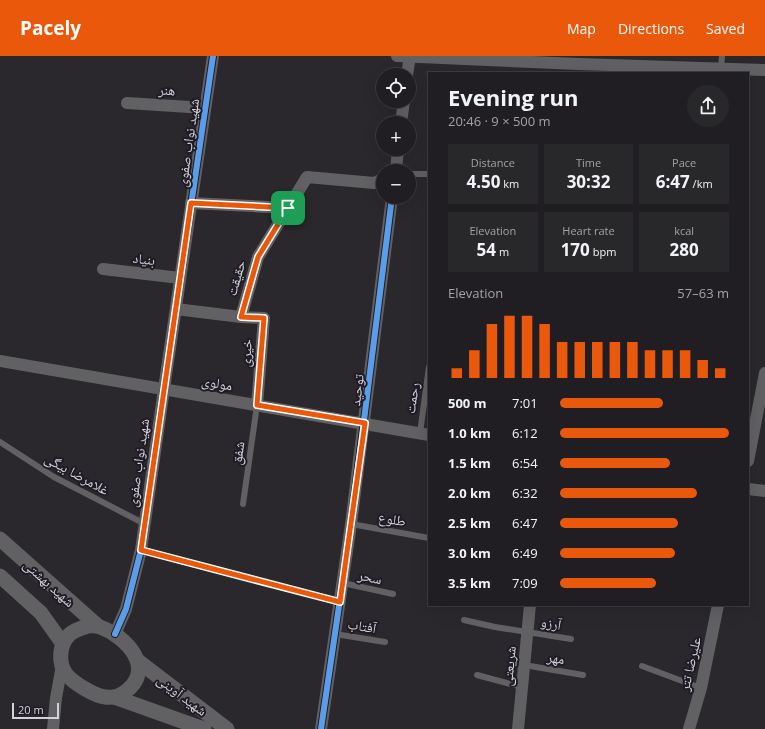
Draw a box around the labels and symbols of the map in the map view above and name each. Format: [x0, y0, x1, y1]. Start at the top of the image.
street label: هنر [157, 80, 176, 99]
street label: شهید نواب صفوی [172, 97, 203, 189]
pin [271, 191, 305, 225]
street label: بنیاد [132, 248, 156, 269]
street label: حقیقت [221, 258, 250, 298]
street label: خیری [235, 338, 256, 368]
street label: مولوی [200, 370, 234, 395]
street label: توحید [345, 373, 368, 407]
street label: رحمت [400, 381, 423, 415]
street label: شهید نواب صفوی [122, 417, 153, 509]
street label: شفق [226, 440, 250, 466]
street label: غلامرضا بیگی [42, 448, 113, 499]
street label: طلوع [377, 507, 407, 531]
street label: شهید بهشتی [20, 554, 79, 611]
street label: سحر [355, 564, 384, 588]
street label: آرزو [539, 611, 563, 634]
street label: آفتاب [346, 614, 378, 637]
street label: علیرضا تتر [674, 635, 705, 694]
street label: شریعتی [497, 645, 520, 687]
street label: مهر [545, 646, 566, 668]
street label: شهید آوینی [153, 669, 211, 720]
scale bar [12, 701, 59, 720]

